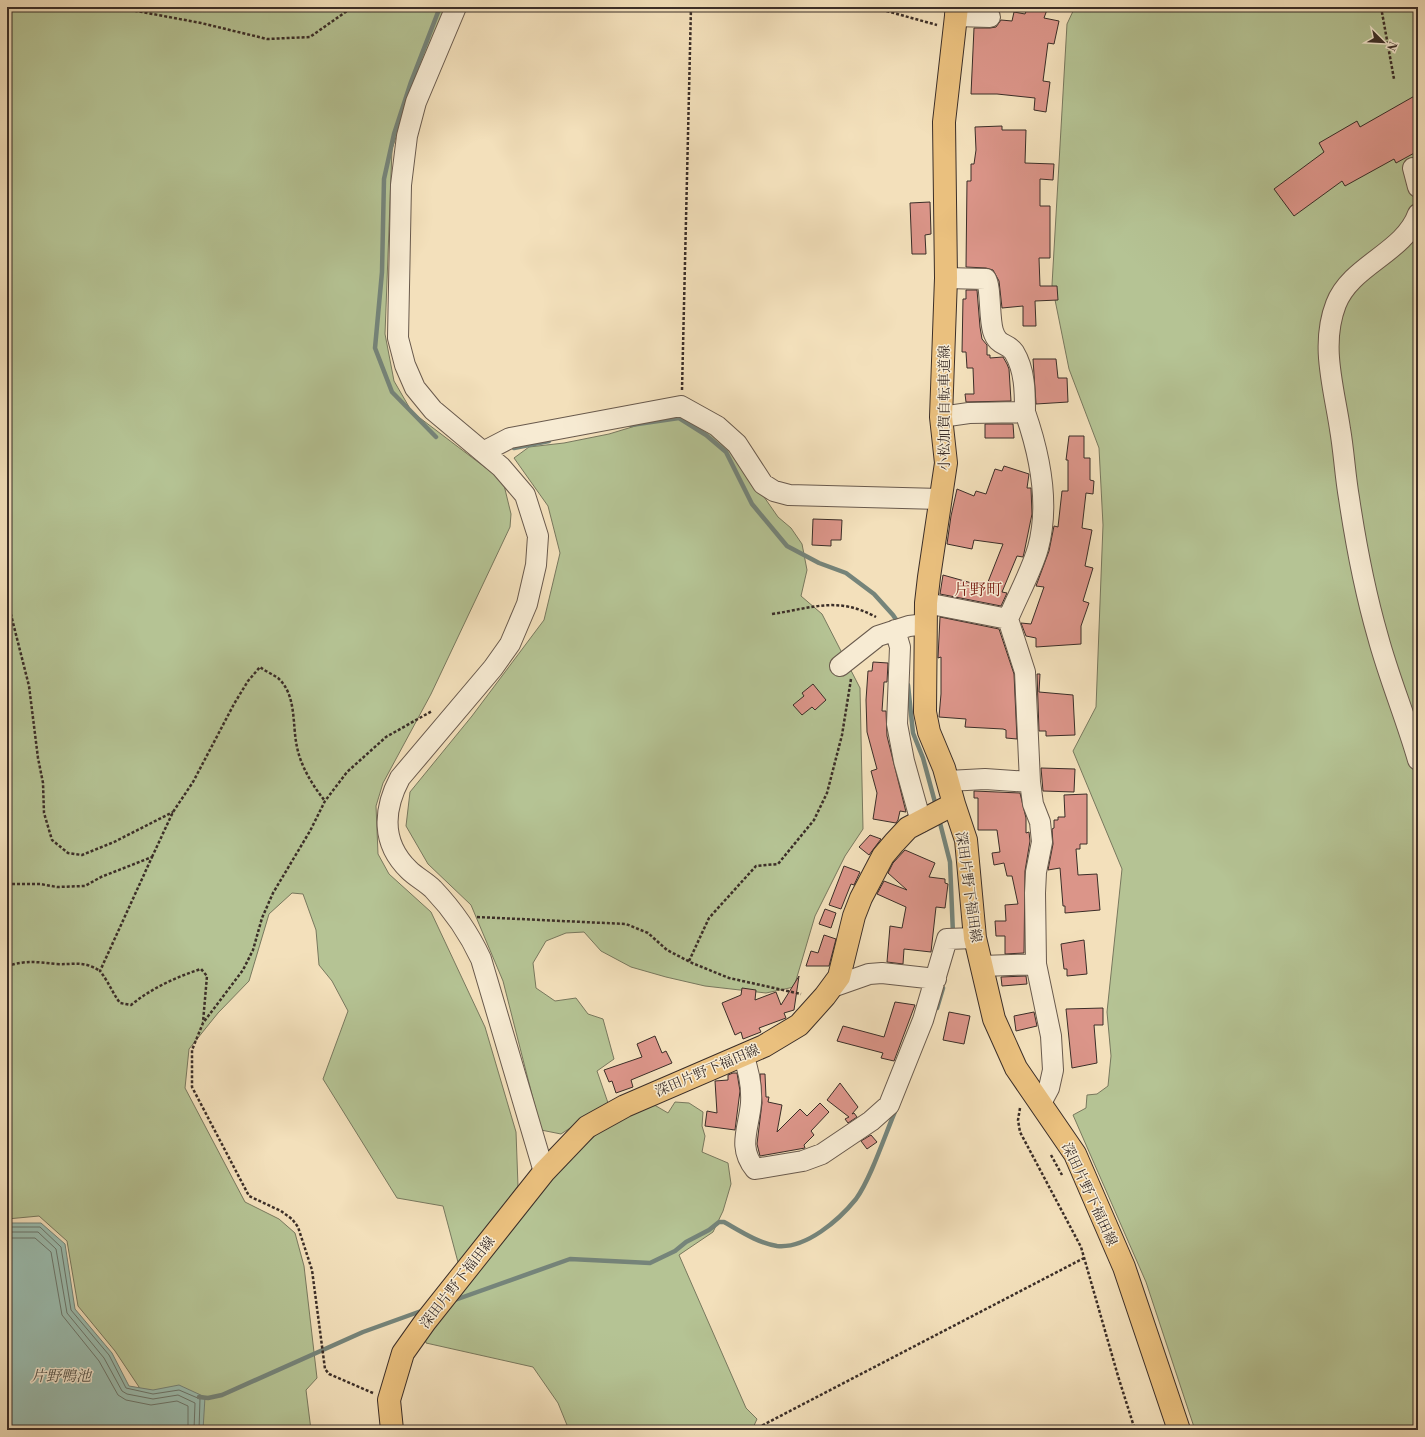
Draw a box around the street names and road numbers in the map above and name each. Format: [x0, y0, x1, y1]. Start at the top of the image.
street label: 小松加賀自転車道線 [936, 345, 954, 471]
street label: 深田片野下福田線 [951, 830, 985, 944]
street label: 深田片野下福田線 [652, 1041, 762, 1101]
street label: 深田片野下福田線 [1057, 1140, 1121, 1249]
street label: 深田片野下福田線 [416, 1233, 499, 1332]

